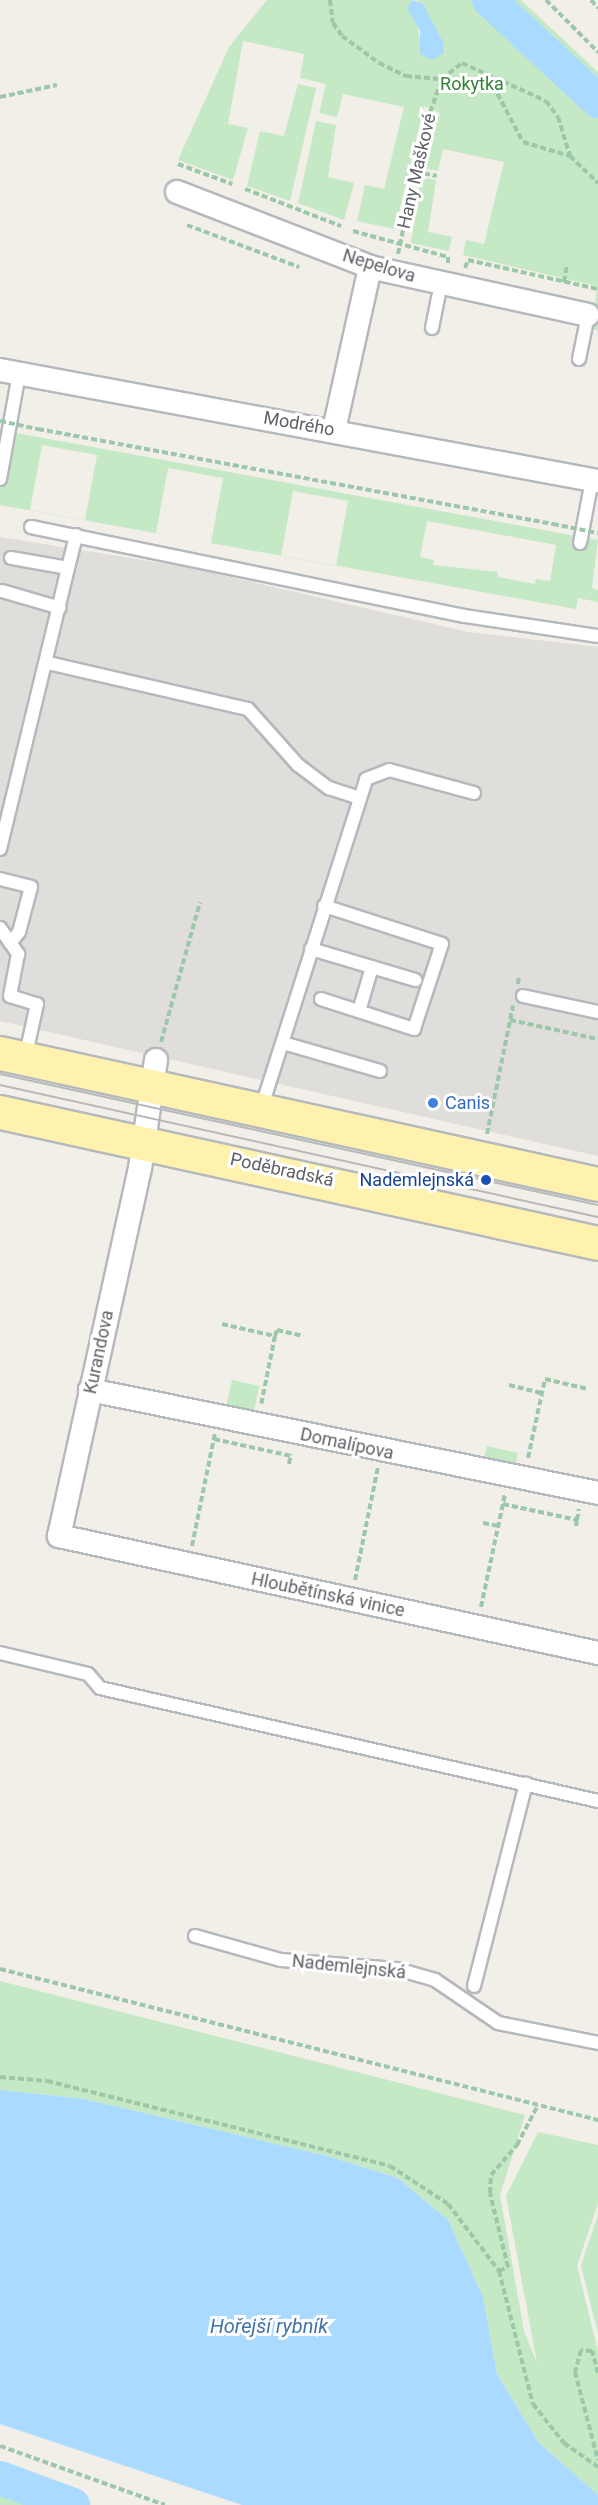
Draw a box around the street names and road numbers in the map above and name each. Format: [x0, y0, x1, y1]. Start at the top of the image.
street label: Hany Maškové [393, 111, 441, 231]
street label: Nepelova [340, 245, 418, 287]
street label: Modrého [262, 407, 336, 441]
street label: Poděbradská [228, 1148, 336, 1192]
street label: Kurandova [80, 1308, 118, 1396]
street label: Domalípova [298, 1424, 396, 1464]
street label: Hloubětínská vinice [249, 1568, 407, 1622]
street label: Nademlejnská [291, 1950, 407, 1984]

